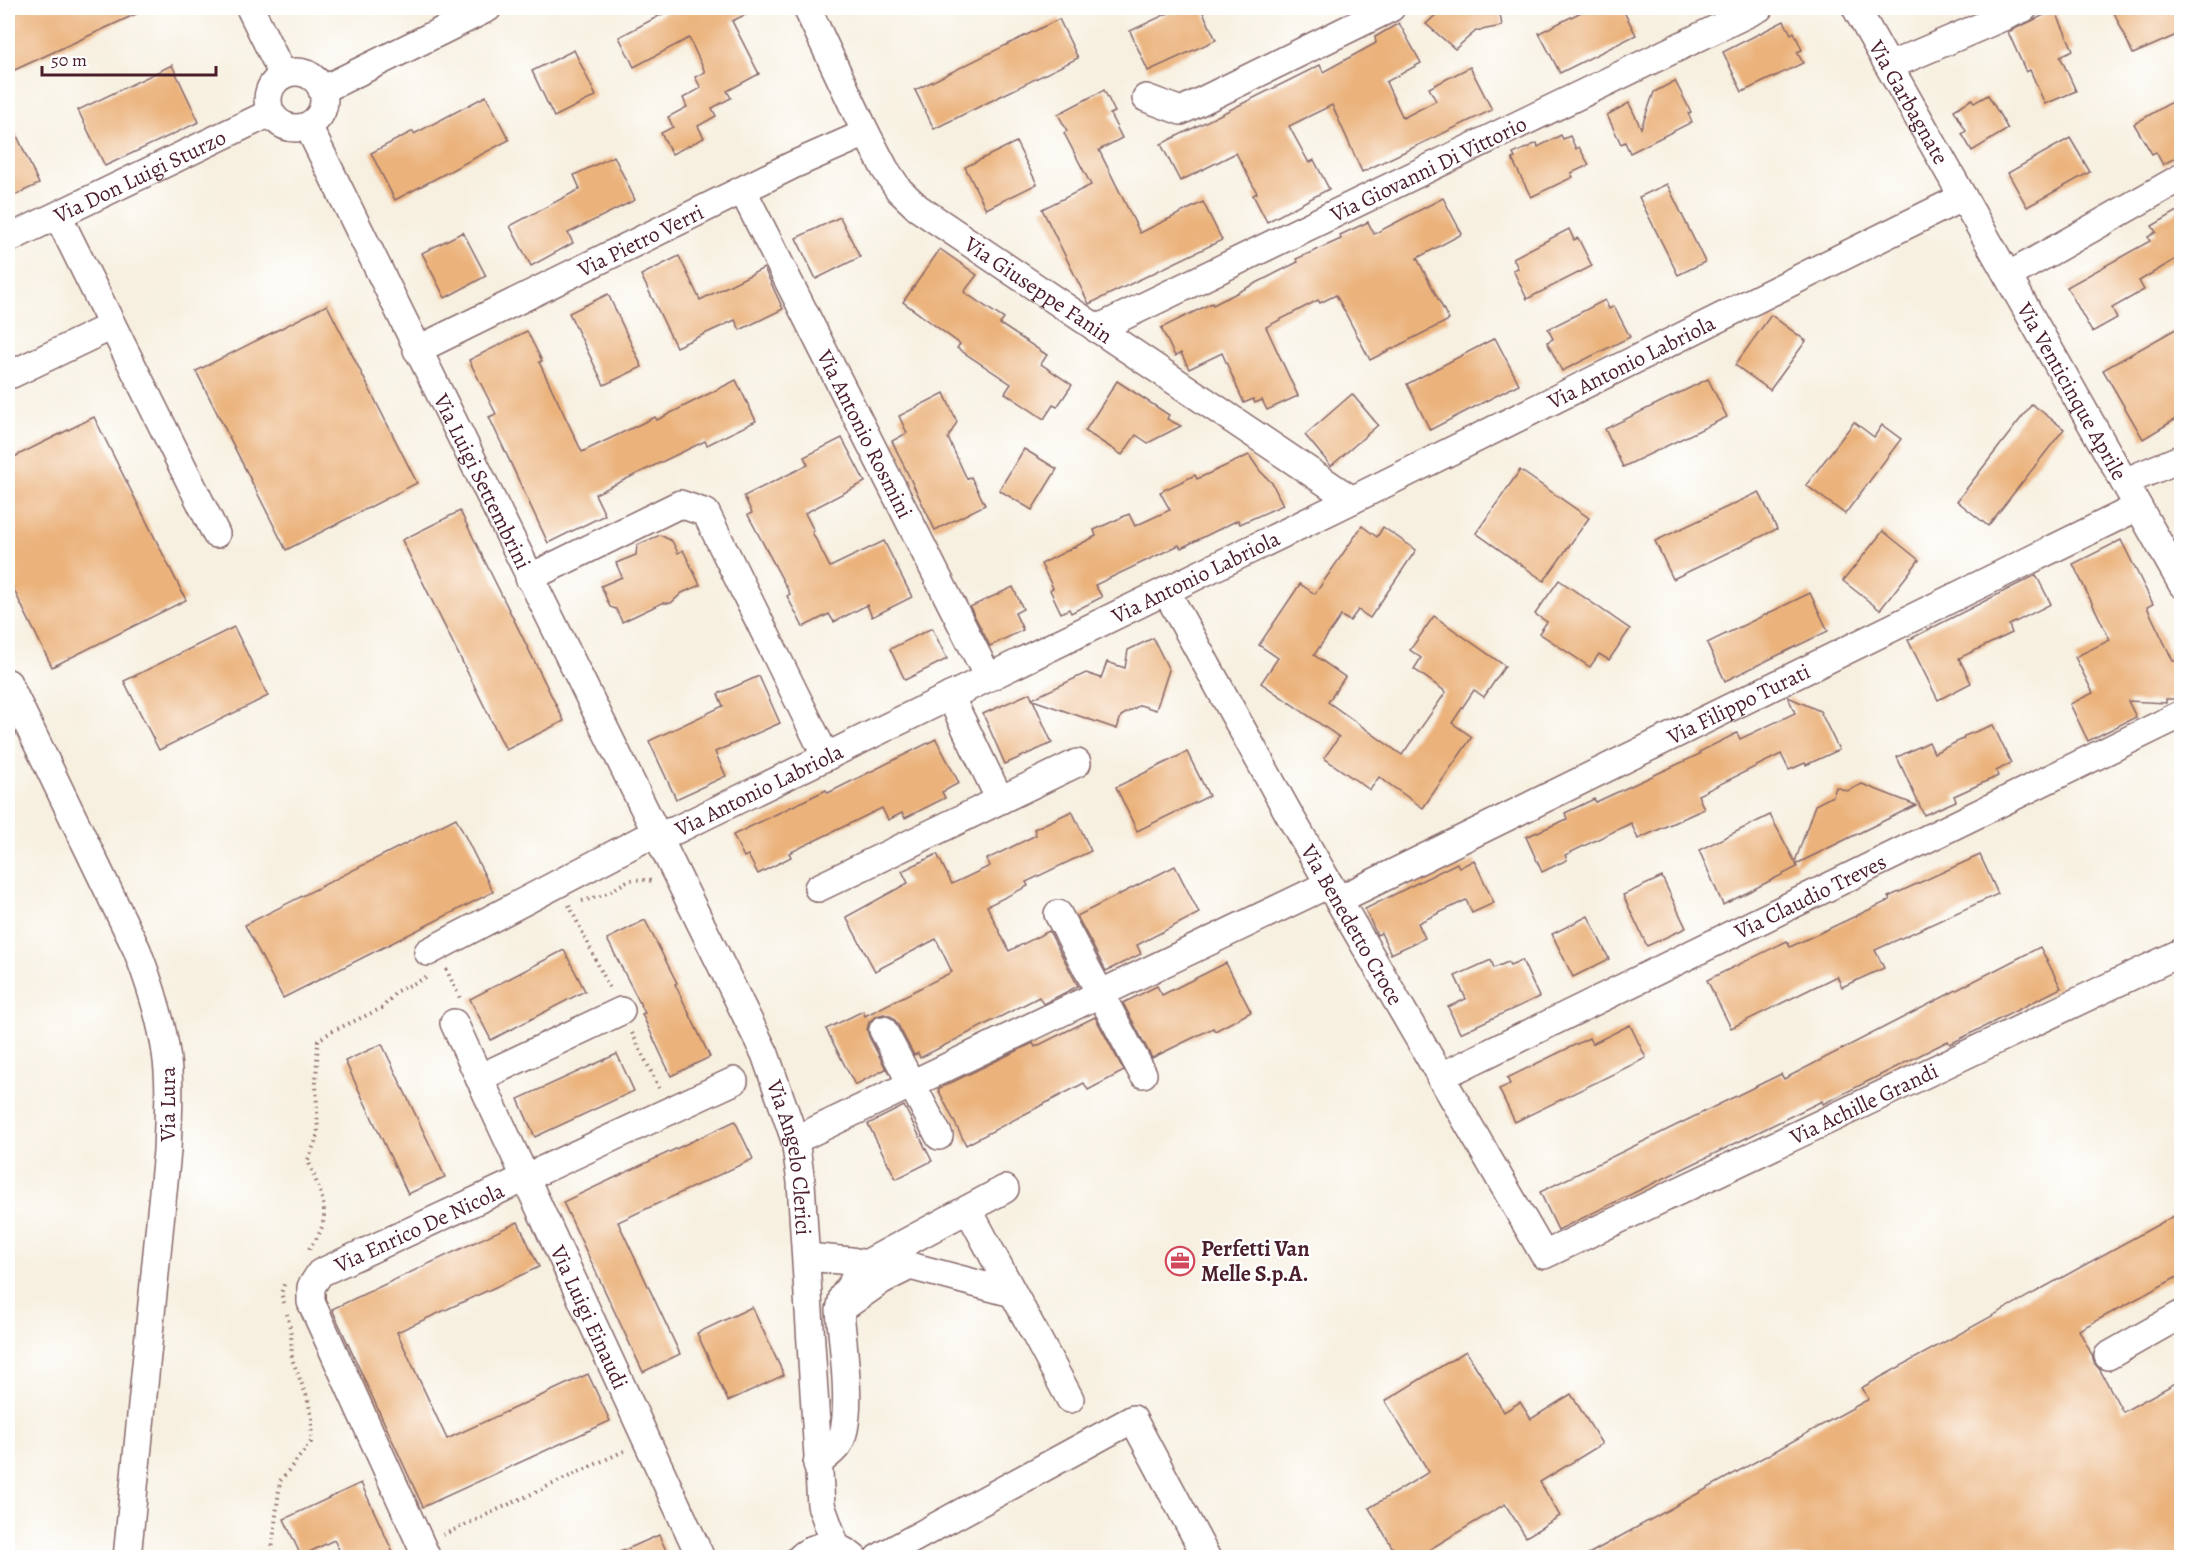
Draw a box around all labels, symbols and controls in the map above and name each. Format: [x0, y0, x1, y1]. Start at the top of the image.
street label: Via Garbagnate [1861, 34, 1955, 170]
scale bar [42, 39, 216, 77]
text: 50 m [51, 48, 87, 72]
street label: Via Giovanni Di Vittorio [1324, 109, 1532, 230]
street label: Via Don Luigi Sturzo [48, 122, 231, 231]
street label: Via Pietro Verri [572, 197, 709, 285]
street label: Via Giuseppe Fanin [957, 229, 1118, 351]
street label: Via Venticinque Aprile [2009, 296, 2134, 486]
street label: Via Antonio Labriola [1542, 308, 1721, 417]
street label: Via Antonio Rosmini [809, 344, 920, 524]
street label: Via Luigi Settembrini [426, 388, 538, 575]
street label: Via Antonio Labriola [1106, 523, 1286, 632]
street label: Via Filippo Turati [1661, 656, 1815, 753]
street label: Via Antonio Labriola [669, 736, 849, 845]
street label: Via Benedetto Croce [1293, 838, 1410, 1011]
street label: Via Claudio Treves [1729, 847, 1892, 947]
street label: Via Achille Grandi [1784, 1056, 1943, 1153]
street label: Via Lura [153, 1066, 183, 1142]
street label: Via Angelo Clerici [759, 1075, 818, 1236]
street label: Via Enrico De Nicola [329, 1175, 510, 1281]
place label: Perfetti Van Melle S.p.A. [1201, 1234, 1310, 1289]
street label: Via Luigi Einaudi [542, 1240, 635, 1394]
office icon: Perfetti Van Melle S.p.A. [1164, 1245, 1196, 1277]

